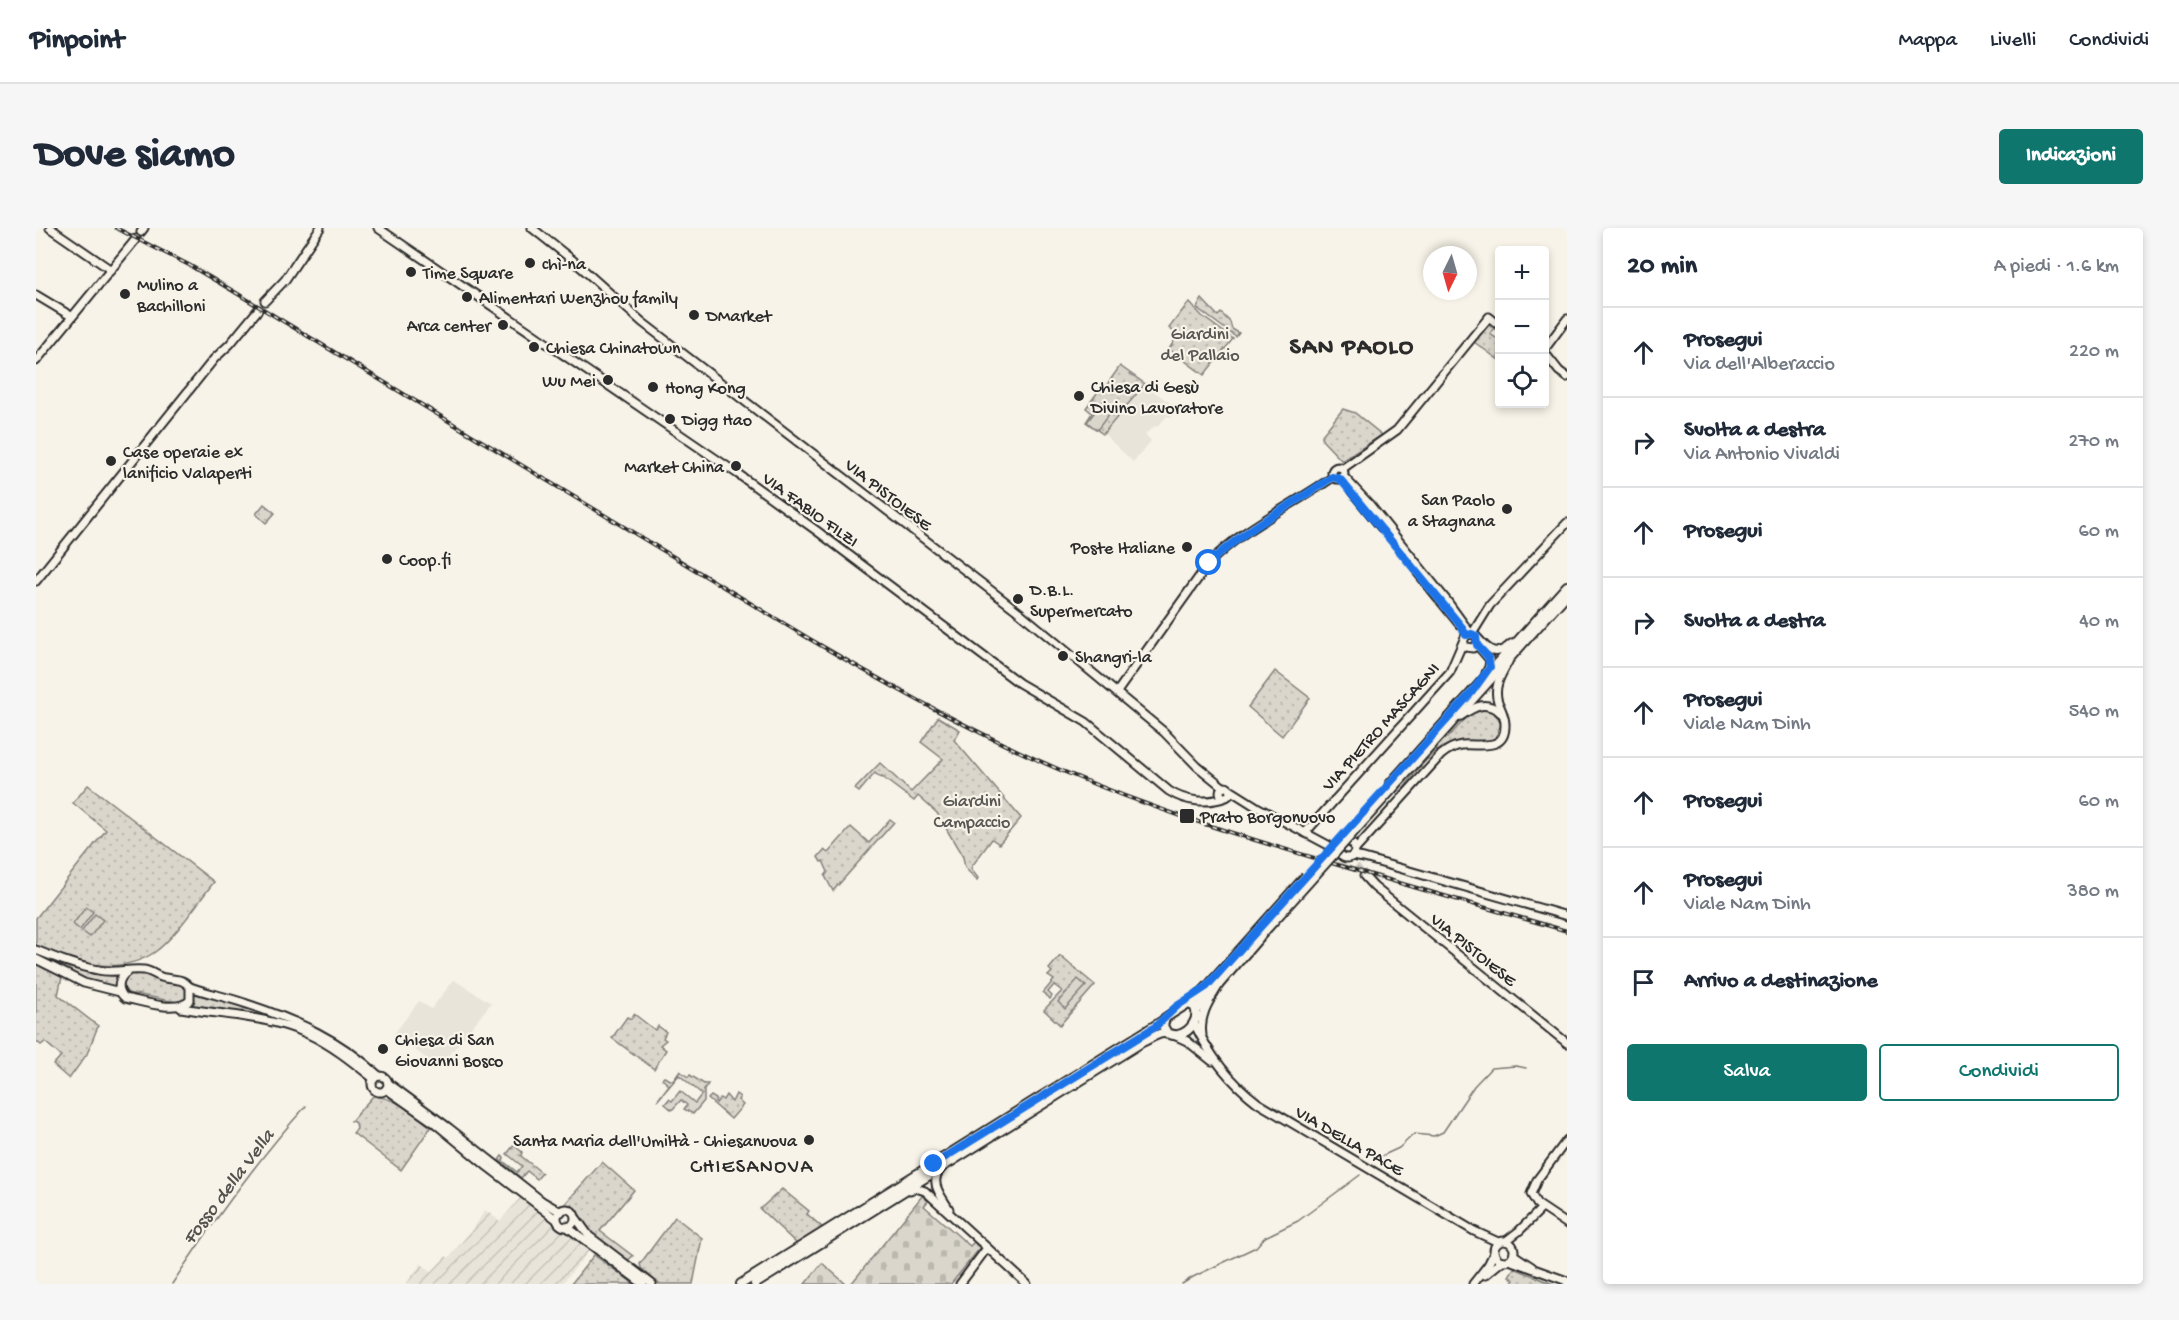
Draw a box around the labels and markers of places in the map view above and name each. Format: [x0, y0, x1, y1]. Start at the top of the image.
place label: chì-na [542, 255, 587, 276]
marker: chì-na [523, 256, 537, 270]
place label: Time Square [422, 264, 514, 285]
marker: Time Square [404, 265, 418, 279]
place label: Mulino a Bachilloni [136, 276, 206, 318]
marker: Mulino a Bachilloni [118, 287, 132, 301]
place label: Alimentari Wenzhou family [479, 289, 678, 310]
marker: Alimentari Wenzhou family [460, 290, 474, 304]
place label: DMarket [705, 307, 773, 328]
marker: DMarket [687, 308, 701, 322]
place label: Arca center [407, 317, 493, 338]
marker: Arca center [496, 318, 510, 332]
place label: Chiesa Chinatown [546, 339, 681, 360]
marker: Chiesa Chinatown [527, 340, 541, 354]
place label: Wu Mei [542, 372, 596, 393]
marker: Wu Mei [601, 373, 615, 387]
place label: Chiesa di Gesù Divino Lavoratore [1090, 378, 1224, 420]
place label: Hong Kong [665, 379, 746, 400]
marker: Hong Kong [646, 380, 660, 394]
marker: Chiesa di Gesù Divino Lavoratore [1072, 389, 1086, 403]
place label: Digg Hao [681, 411, 752, 432]
marker: Digg Hao [663, 412, 677, 426]
place label: Case operaie ex lanificio Valaperti [123, 443, 252, 485]
marker: Case operaie ex lanificio Valaperti [104, 454, 118, 468]
place label: Market China [624, 458, 725, 479]
marker: Market China [729, 459, 743, 473]
place label: San Paolo a Stagnana [1408, 491, 1496, 533]
marker: San Paolo a Stagnana [1500, 502, 1514, 516]
place label: Poste Italiane [1070, 539, 1176, 560]
marker: Poste Italiane [1180, 540, 1194, 554]
place label: Coop.fi [399, 551, 451, 572]
marker: Coop.fi [380, 552, 394, 566]
place label: D.B.L. Supermercato [1029, 581, 1133, 623]
marker: D.B.L. Supermercato [1011, 592, 1025, 606]
place label: Shangri-la [1075, 648, 1153, 669]
marker: Shangri-la [1056, 649, 1070, 663]
marker: Prato Borgonuovo [1178, 807, 1196, 825]
place label: Prato Borgonuovo [1199, 808, 1335, 829]
place label: Chiesa di San Giovanni Bosco [395, 1031, 503, 1073]
marker: Chiesa di San Giovanni Bosco [376, 1042, 390, 1056]
place label: Santa Maria dell'Umiltà - Chiesanuova [513, 1132, 798, 1153]
marker: Santa Maria dell'Umiltà - Chiesanuova [802, 1133, 816, 1147]

